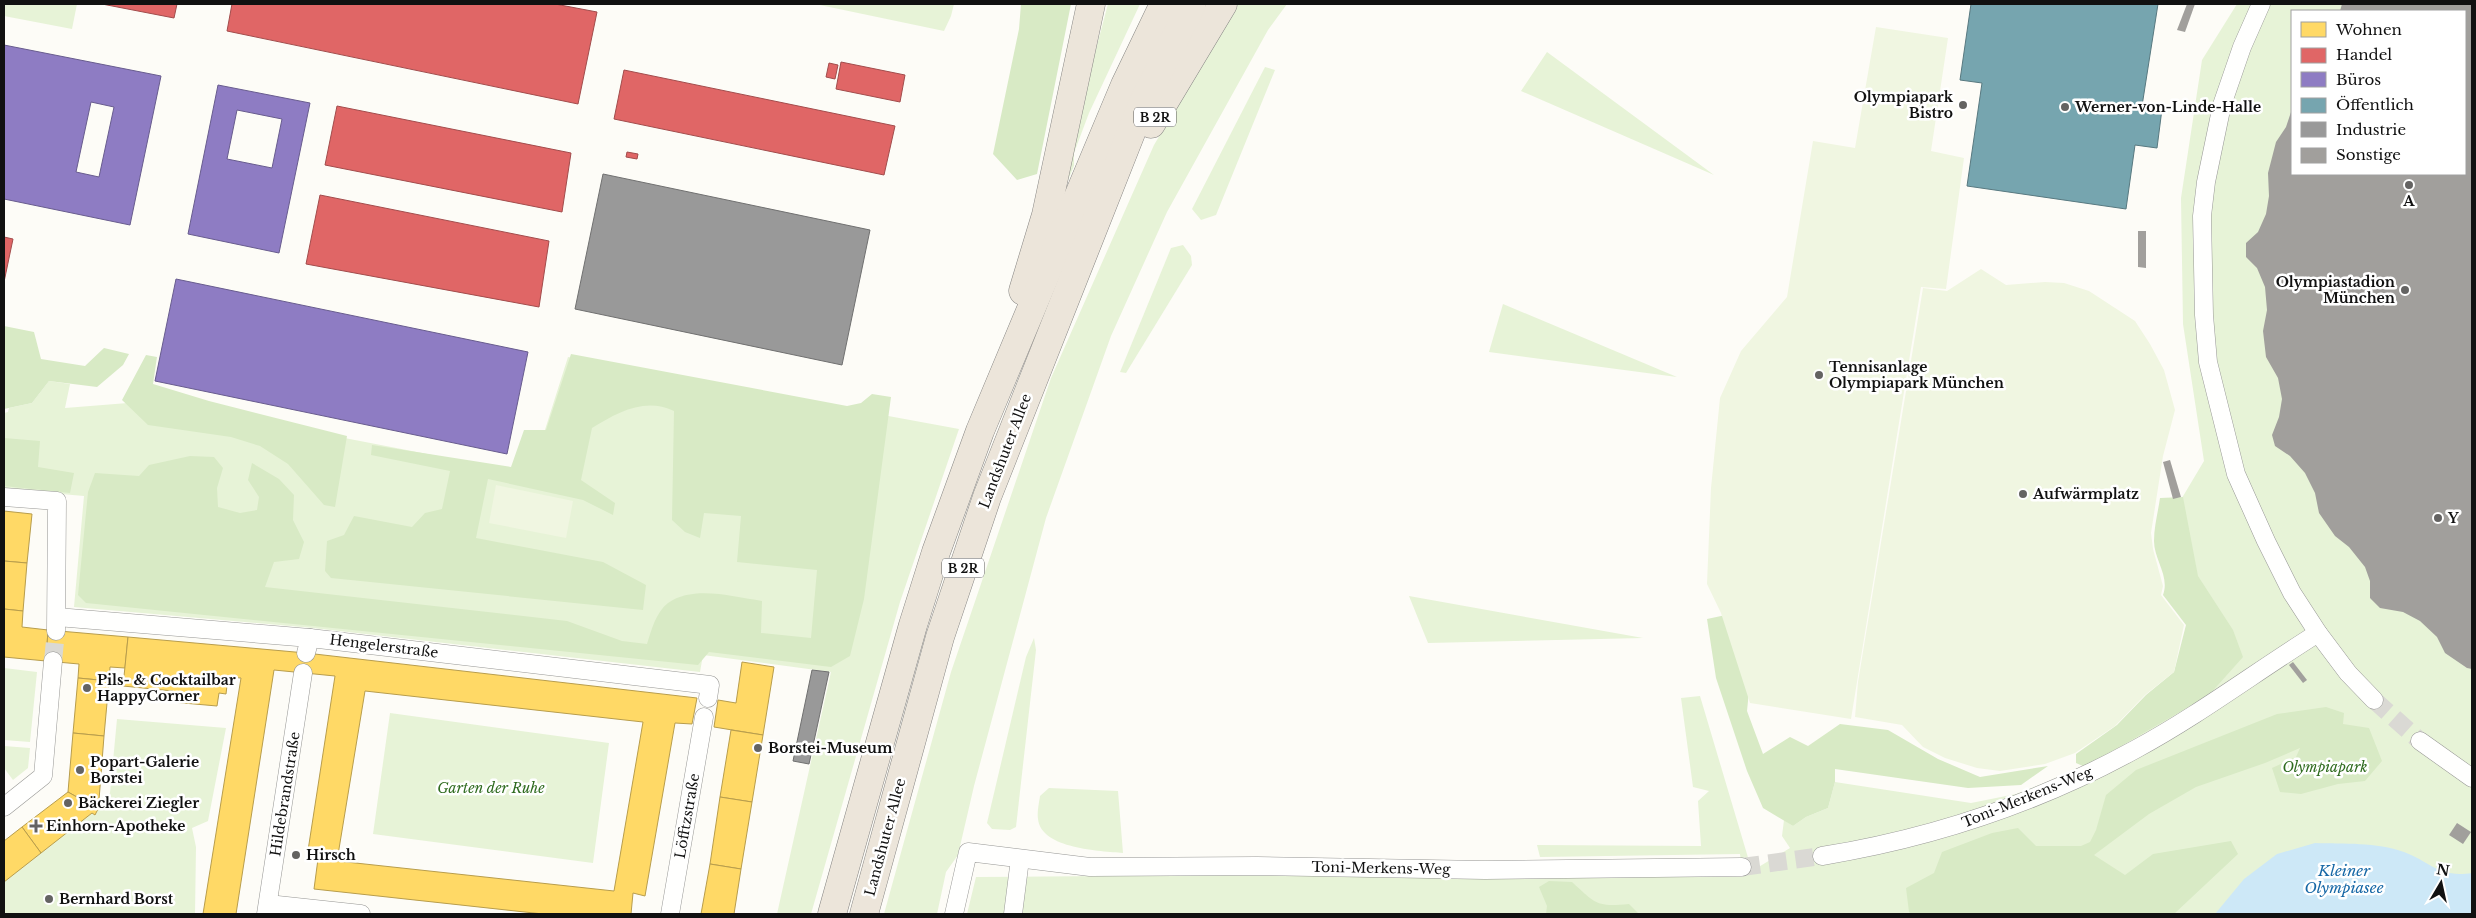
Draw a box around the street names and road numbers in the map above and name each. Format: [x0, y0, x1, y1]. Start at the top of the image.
road number: B 2R [1134, 108, 1176, 126]
street label: Landshuter Allee [975, 391, 1035, 511]
road number: B 2R [942, 558, 984, 578]
street label: Hengelerstraße [329, 630, 439, 662]
street label: Hildebrandstraße [266, 730, 304, 858]
street label: Toni-Merkens-Weg [1959, 762, 2095, 831]
street label: Löfftzstraße [671, 772, 703, 860]
street label: Landshuter Allee [861, 776, 909, 898]
street label: Toni-Merkens-Weg [1311, 858, 1451, 878]

